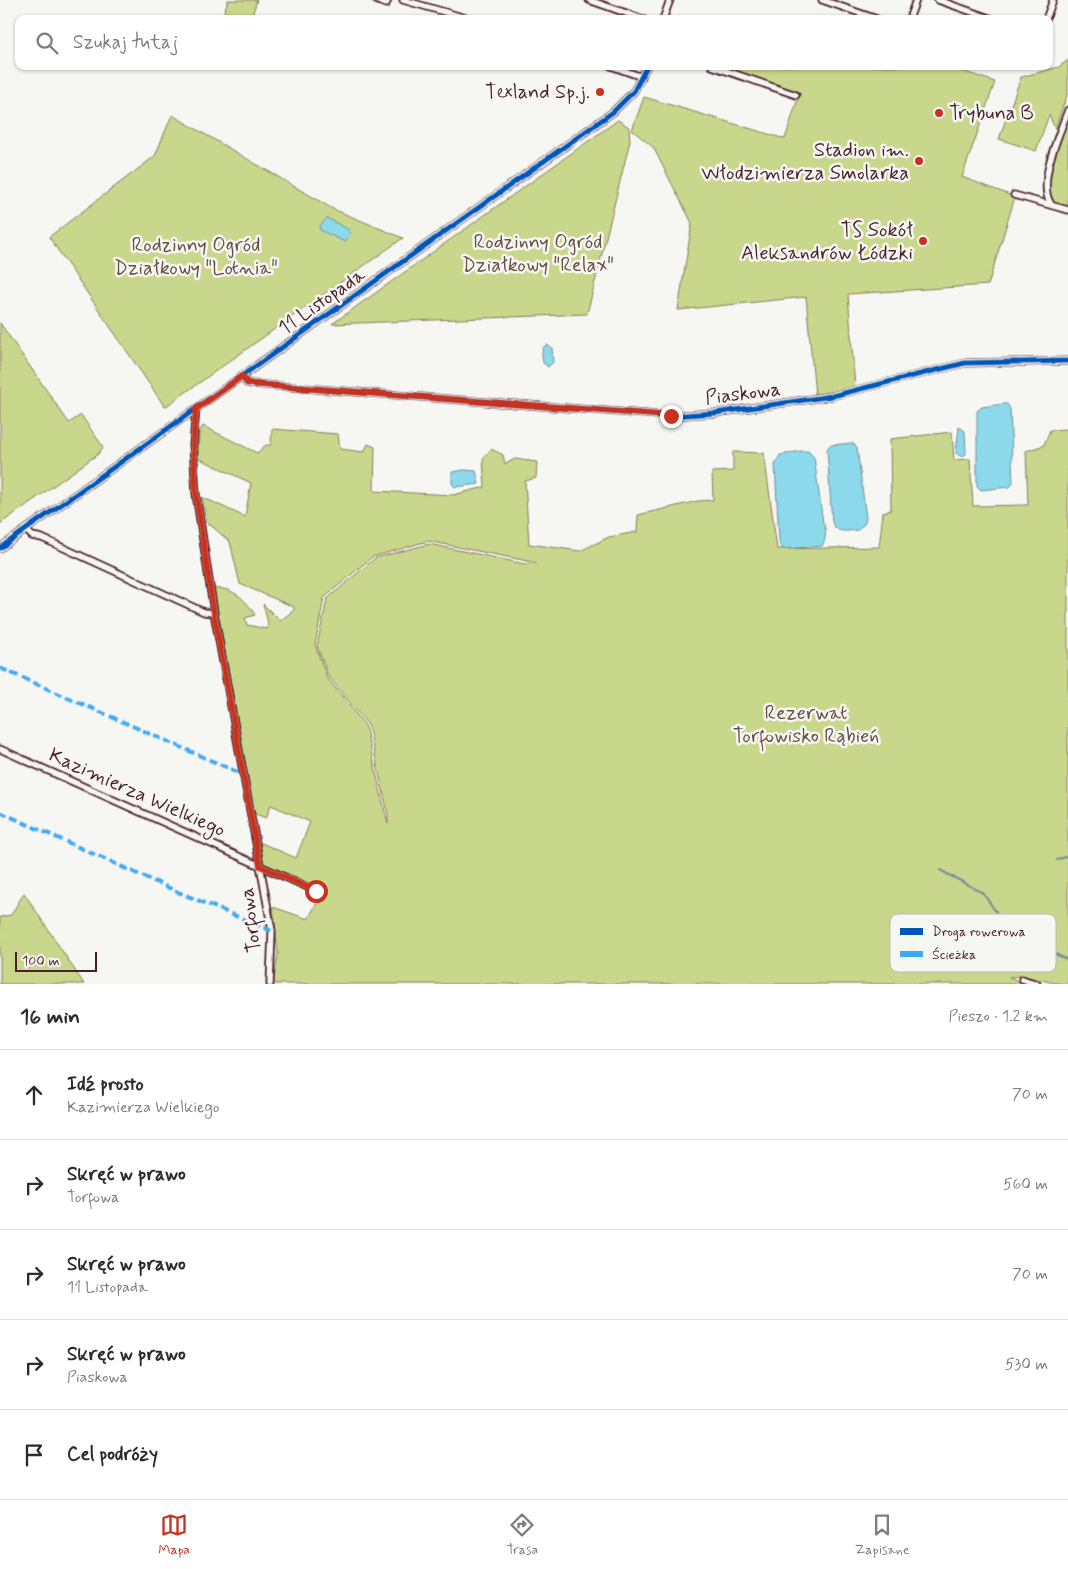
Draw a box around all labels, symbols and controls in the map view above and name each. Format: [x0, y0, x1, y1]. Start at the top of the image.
search box [15, 15, 1053, 70]
icon: search [33, 29, 61, 57]
text: Szukaj tutaj [73, 30, 178, 55]
place label: Texland Sp.j. [485, 79, 590, 106]
marker: Texland Sp.j. [594, 86, 606, 98]
place label: Trybuna B [949, 100, 1034, 127]
marker: Trybuna B [933, 107, 945, 119]
place label: Stadion im. Włodzimierza Smolarka [701, 137, 909, 187]
marker: Stadion im. Włodzimierza Smolarka [913, 155, 925, 167]
place label: TS Sokół Aleksandrów Łódzki [741, 217, 913, 267]
park label: Rodzinny Ogród Działkowy "Relax" [462, 229, 614, 279]
park label: Rodzinny Ogród Działkowy "Lotnia" [114, 232, 278, 282]
marker: TS Sokół Aleksandrów Łódzki [917, 235, 929, 247]
street label: 11 Listopada [273, 262, 372, 342]
street label: Piaskowa [704, 376, 782, 412]
route end [660, 405, 683, 428]
park label: Rezerwat Torfowisko Rąbień [733, 700, 879, 752]
street label: Kazimierza Wielkiego [44, 742, 230, 845]
route start [305, 880, 328, 903]
street label: Torfowa [234, 886, 270, 954]
legend [890, 914, 1056, 972]
text: Droga rowerowa [932, 923, 1026, 941]
text: Ścieżka [932, 946, 976, 964]
scale bar [15, 949, 98, 972]
text: 100 m [22, 952, 60, 970]
text: 16 min [20, 1003, 80, 1031]
text: Pieszo · 1.2 km [948, 1006, 1048, 1027]
text: Idź prosto [67, 1072, 144, 1097]
icon: ahead [20, 1081, 48, 1109]
text: 70 m [1012, 1084, 1048, 1105]
text: Kazimierza Wielkiego [67, 1097, 220, 1118]
text: Skręć w prawo [67, 1162, 186, 1187]
icon: right [20, 1171, 48, 1199]
text: 560 m [1003, 1174, 1048, 1195]
text: Torfowa [67, 1187, 119, 1208]
text: Skręć w prawo [67, 1252, 186, 1277]
icon: right [20, 1261, 48, 1289]
text: 70 m [1012, 1264, 1048, 1285]
text: 11 Listopada [67, 1277, 148, 1298]
text: Skręć w prawo [67, 1342, 186, 1367]
icon: right [20, 1351, 48, 1379]
text: 530 m [1005, 1354, 1048, 1375]
text: Piaskowa [67, 1367, 128, 1388]
icon: arrive [20, 1441, 48, 1469]
text: Cel podróży [67, 1442, 158, 1467]
tab: Mapa [158, 1511, 190, 1559]
tab: Trasa [507, 1511, 538, 1559]
tab: Zapisane [855, 1511, 910, 1559]

